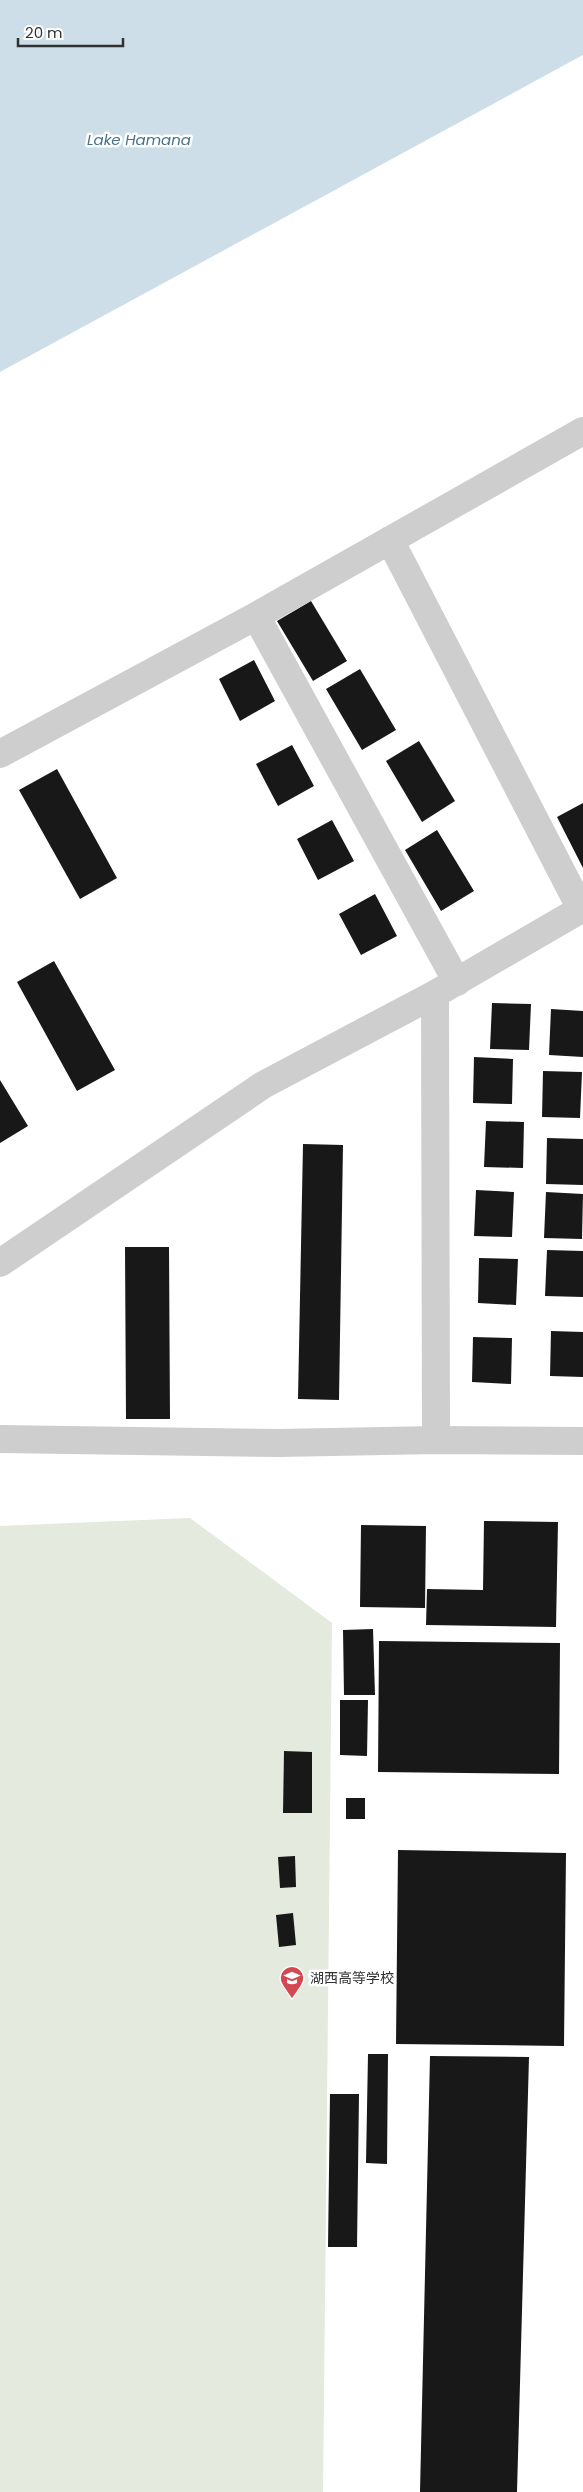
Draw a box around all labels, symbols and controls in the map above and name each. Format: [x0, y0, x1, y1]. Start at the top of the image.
scale bar [18, 15, 122, 47]
text: 20 m [25, 22, 63, 43]
water label: Lake Hamana [87, 129, 191, 150]
school or university icon: 湖西高等学校 [279, 1965, 305, 1999]
place label: 湖西高等学校 [310, 1968, 394, 1988]

